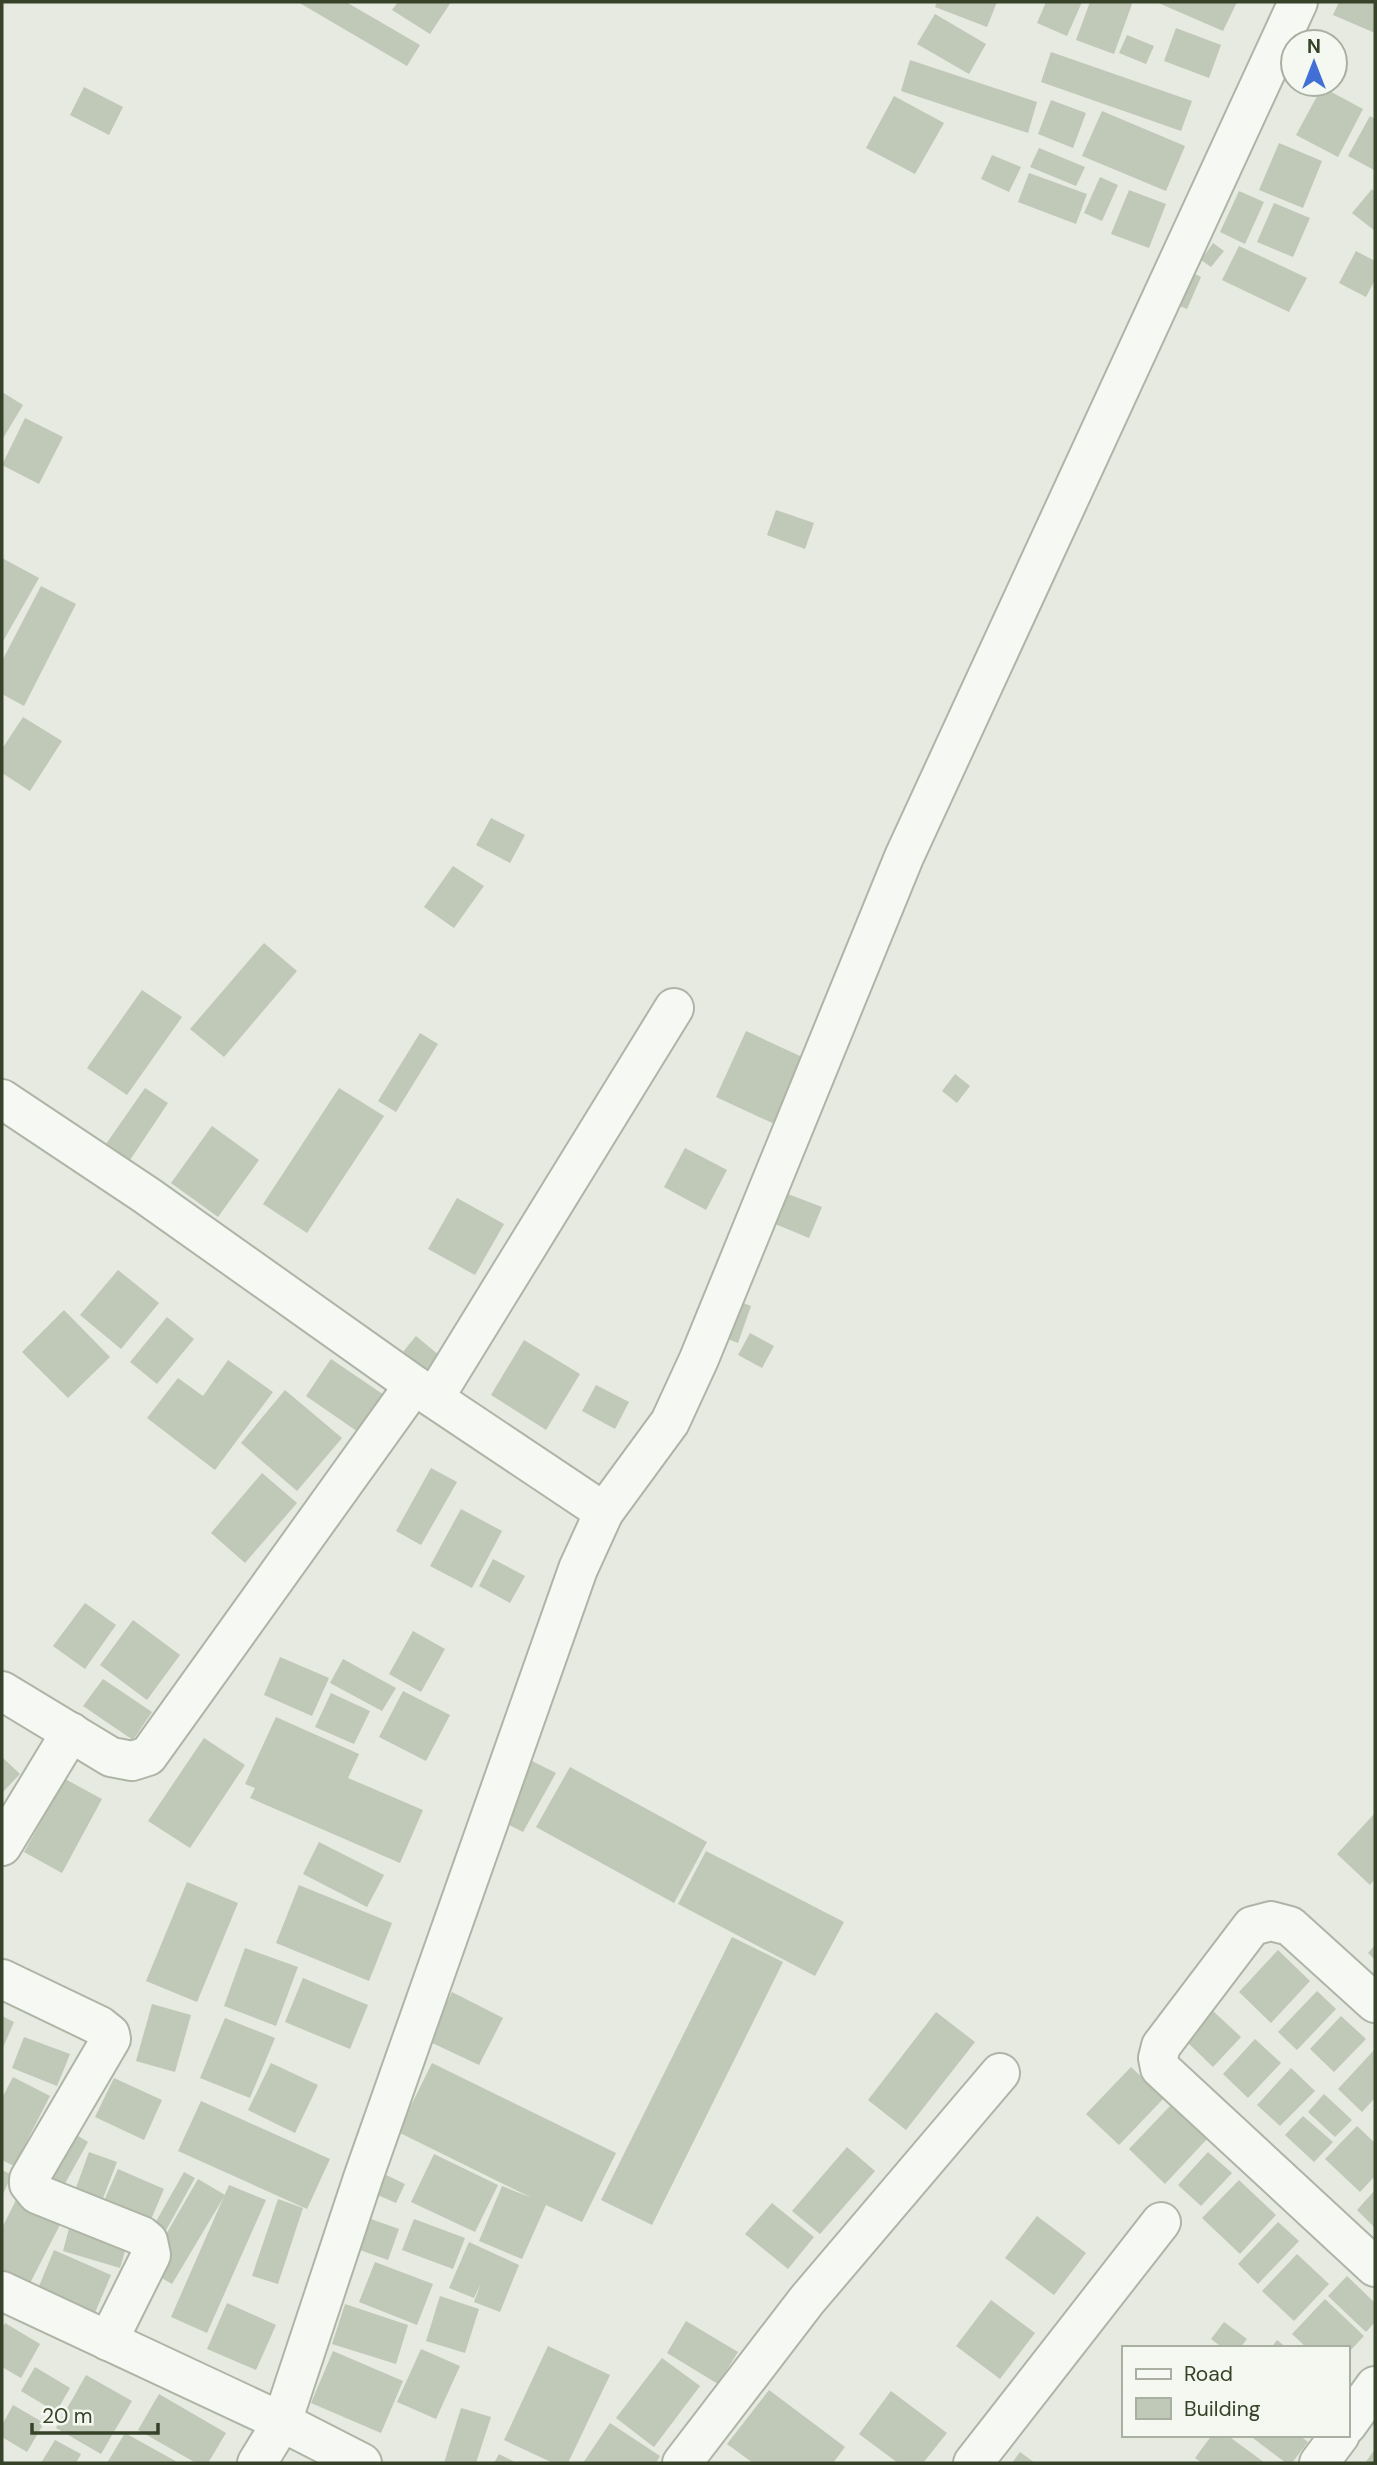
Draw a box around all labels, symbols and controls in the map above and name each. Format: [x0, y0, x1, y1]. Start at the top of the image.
north arrow [1279, 28, 1349, 98]
text: N [1307, 34, 1321, 59]
legend [1122, 2346, 1349, 2437]
text: Road [1184, 2360, 1233, 2388]
scale bar [32, 2392, 158, 2436]
text: Building [1184, 2395, 1261, 2423]
text: 20 m [42, 2402, 93, 2430]

